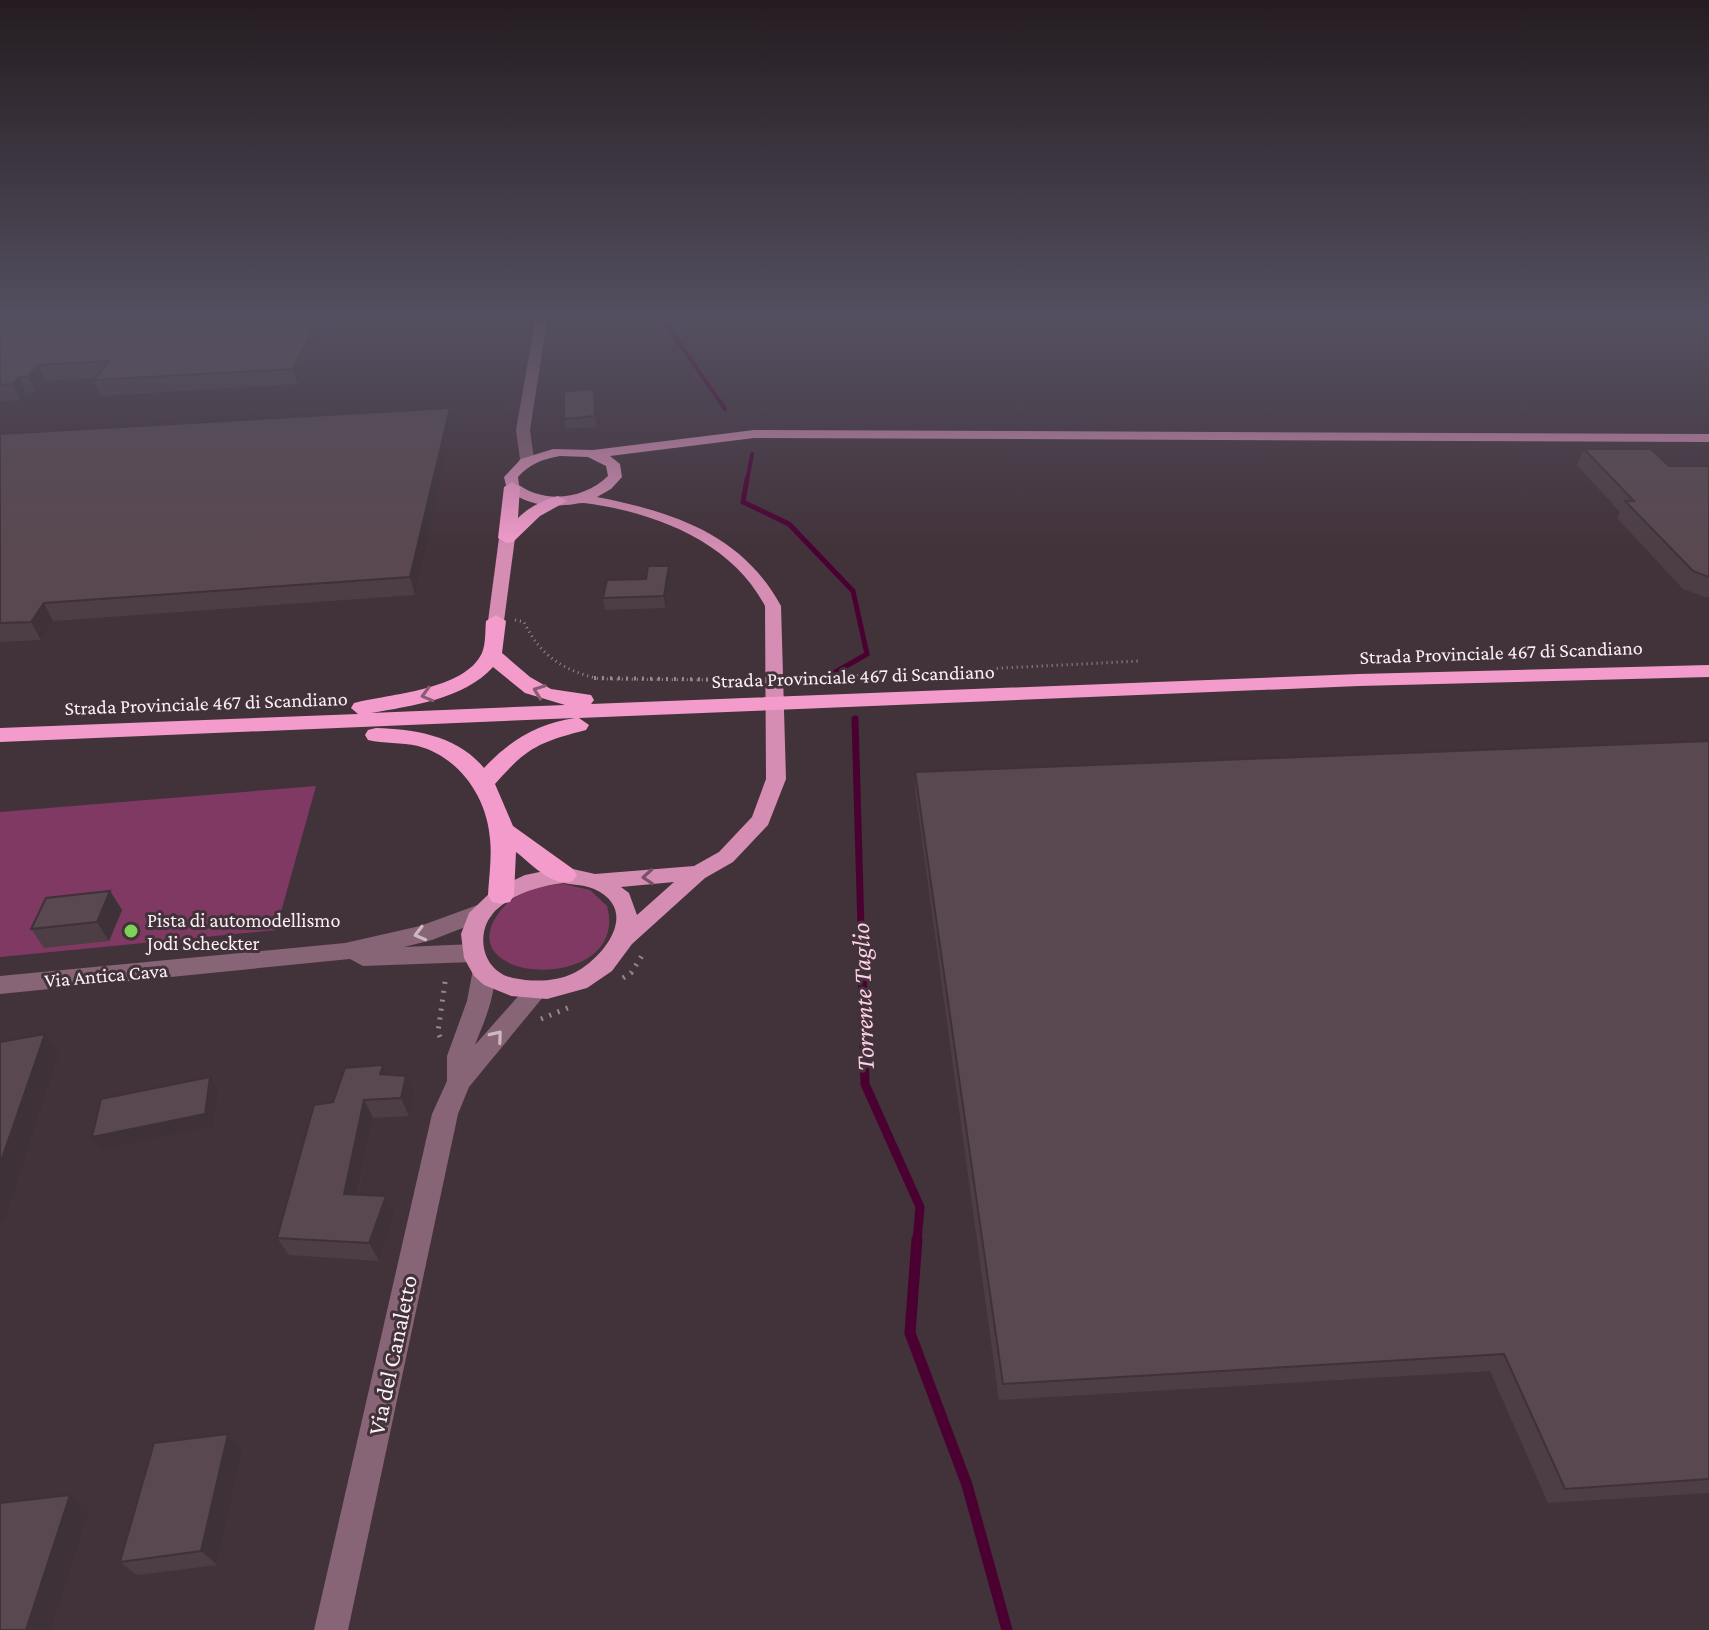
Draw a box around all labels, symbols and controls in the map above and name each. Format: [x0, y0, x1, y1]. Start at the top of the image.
street label: Strada Provinciale 467 di Scandiano [1359, 636, 1643, 668]
street label: Strada Provinciale 467 di Scandiano [711, 660, 995, 692]
one-way arrow [533, 684, 547, 701]
one-way arrow [420, 685, 434, 702]
street label: Strada Provinciale 467 di Scandiano [64, 687, 348, 719]
one-way arrow [641, 868, 654, 885]
place label: Pista di automodellismo Jodi Scheckter [145, 909, 340, 955]
marker: Pista di automodellismo Jodi Scheckter [122, 922, 140, 940]
water label: Torrente Taglio [846, 922, 880, 1072]
one-way arrow [414, 925, 428, 941]
street label: Via Antica Cava [43, 959, 169, 991]
one-way arrow [487, 1031, 502, 1045]
street label: Via del Canaletto [362, 1273, 422, 1437]

